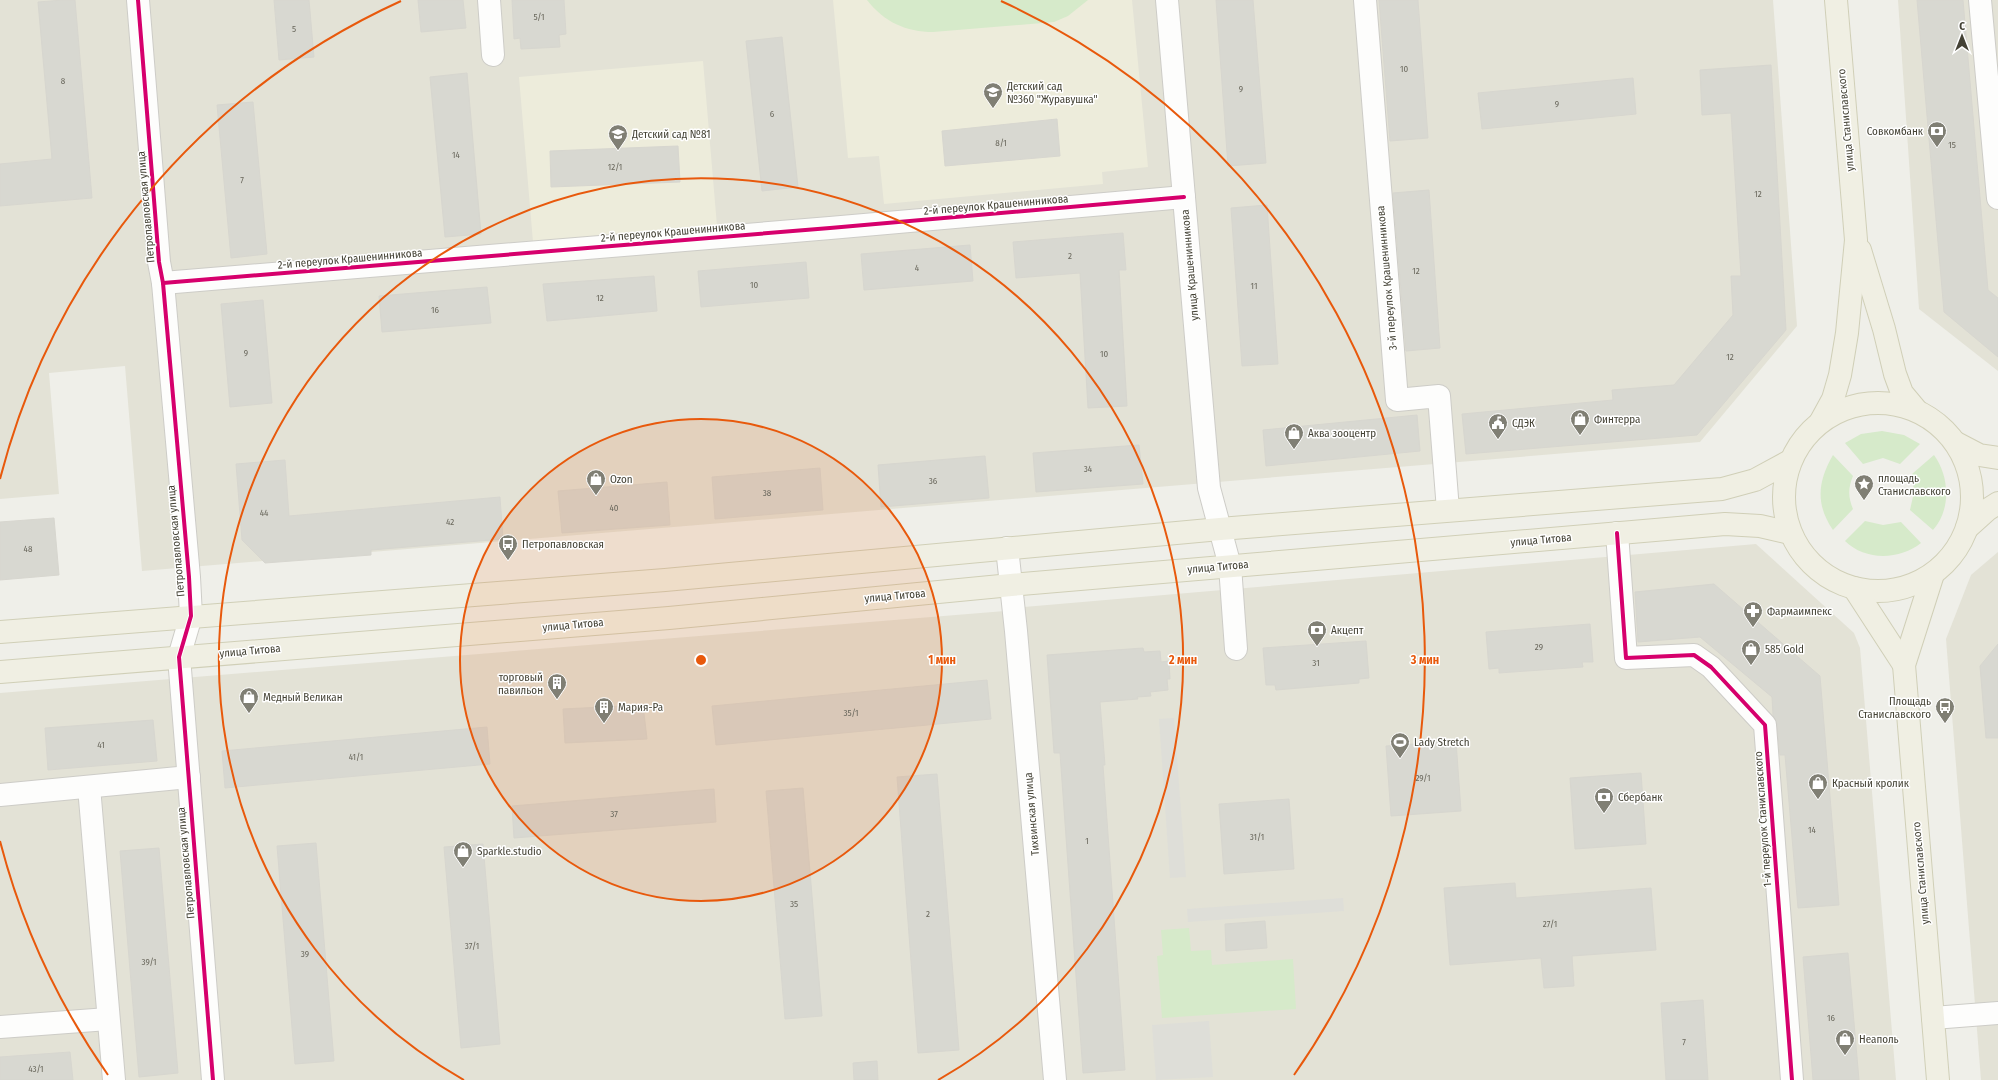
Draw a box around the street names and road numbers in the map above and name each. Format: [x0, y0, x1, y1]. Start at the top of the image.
street label: улица Станиславского [1835, 68, 1857, 172]
street label: Петропавловская улица [135, 151, 157, 263]
street label: 2-й переулок Крашенинникова [923, 192, 1069, 218]
street label: 3-й переулок Крашенинникова [1374, 205, 1400, 351]
street label: улица Крашенинникова [1179, 209, 1201, 321]
street label: 2-й переулок Крашенинникова [600, 219, 746, 245]
street label: 2-й переулок Крашенинникова [277, 246, 423, 272]
street label: Петропавловская улица [165, 485, 187, 597]
street label: улица Титова [1510, 531, 1572, 549]
street label: улица Титова [1187, 558, 1249, 576]
street label: улица Титова [864, 587, 926, 605]
street label: улица Титова [542, 616, 604, 634]
street label: улица Титова [219, 642, 281, 660]
street label: 1-й переулок Станиславского [1752, 750, 1774, 887]
street label: Тихвинская улица [1022, 772, 1042, 856]
street label: Петропавловская улица [175, 807, 197, 919]
street label: улица Станиславского [1910, 821, 1932, 925]

